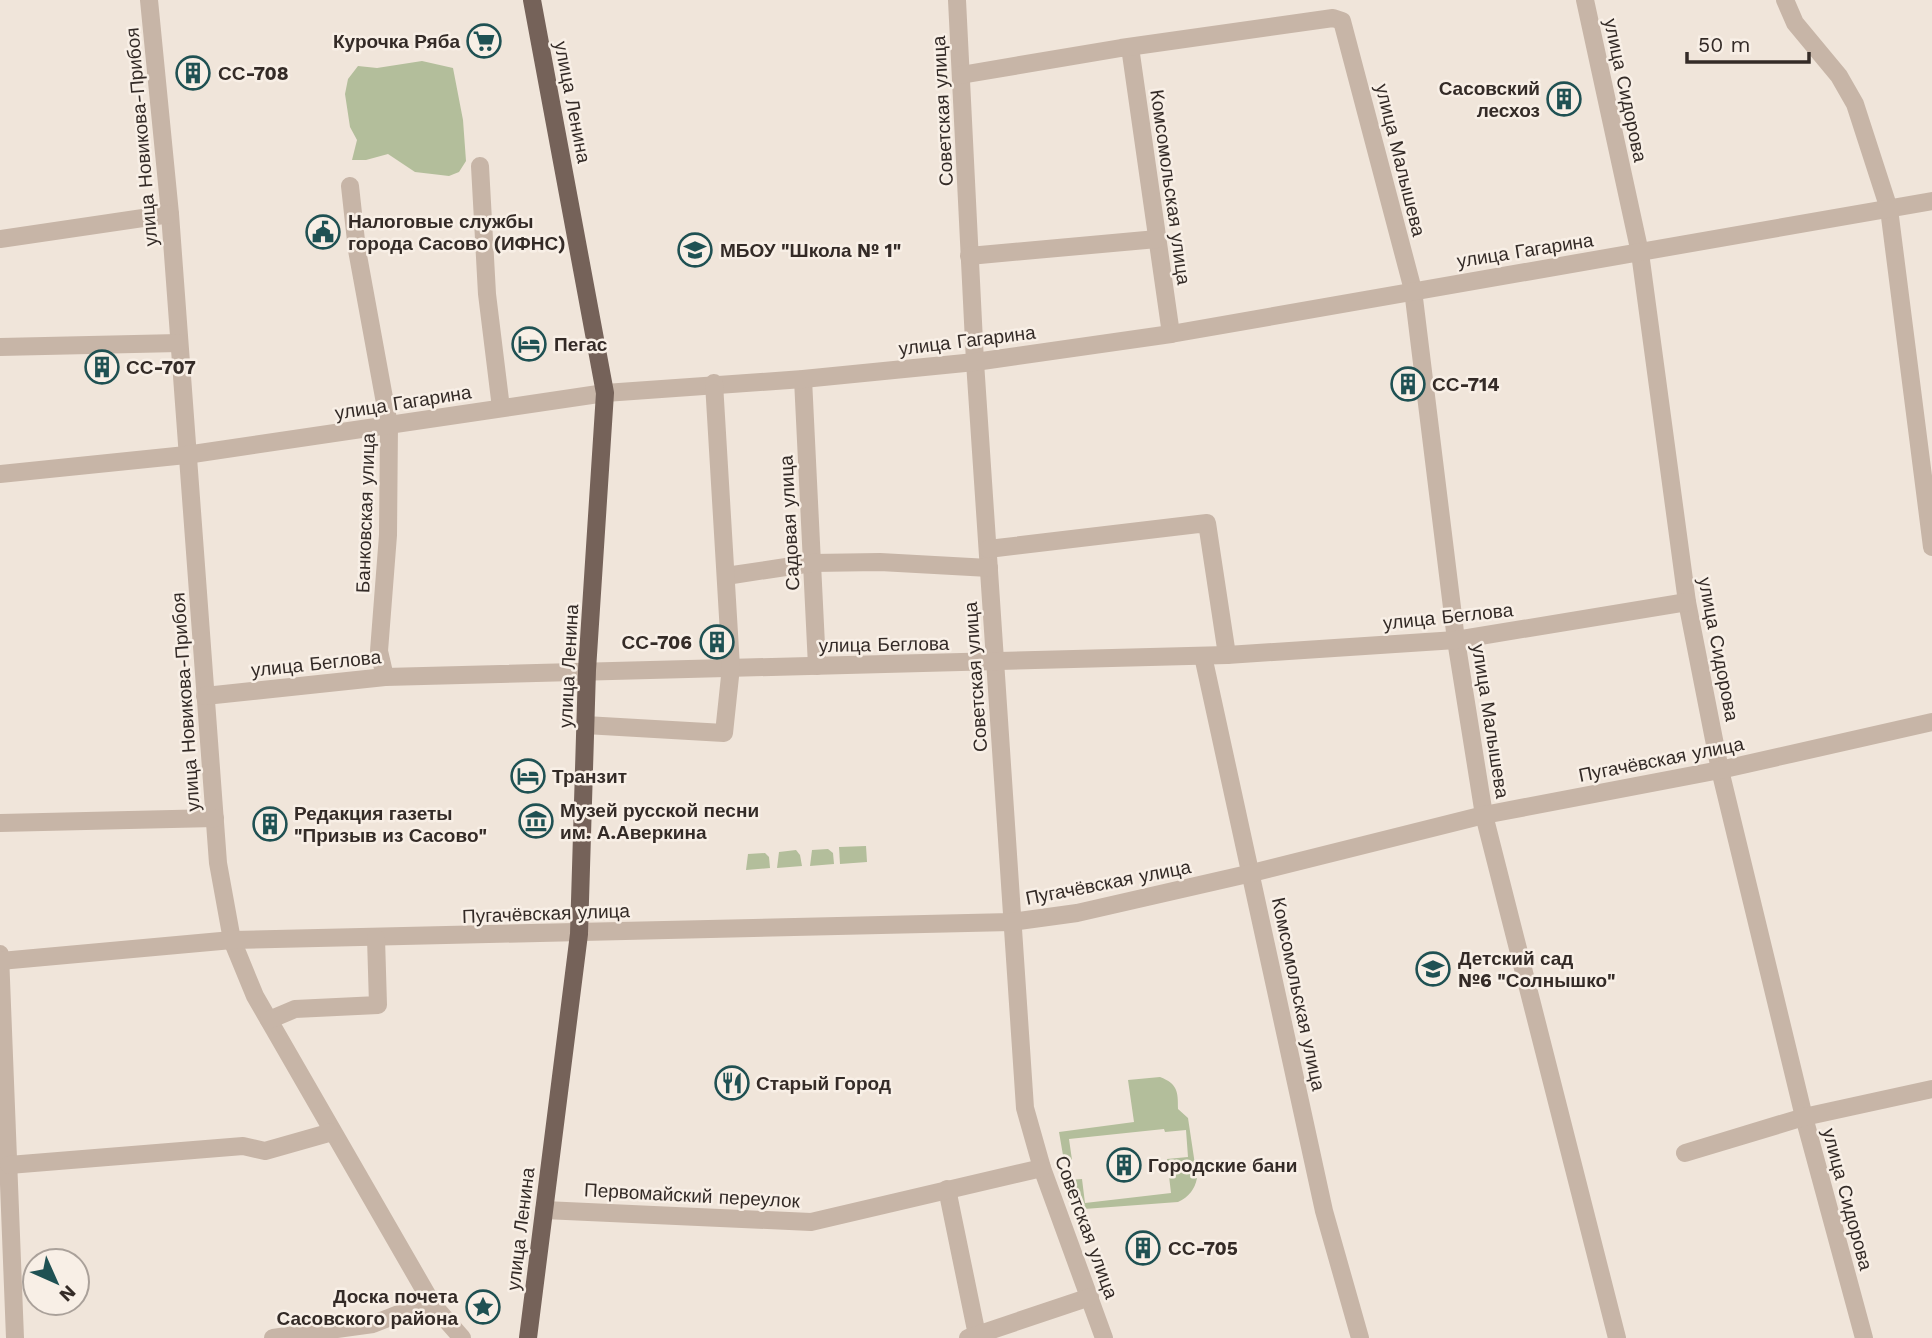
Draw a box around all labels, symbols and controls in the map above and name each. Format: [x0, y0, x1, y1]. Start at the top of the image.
street label: улица Сидорова [1599, 16, 1652, 164]
scale bar [1687, 21, 1810, 65]
supermarket icon: Курочка Ряба [465, 22, 503, 60]
street label: улица Новикова-Прибоя [120, 27, 163, 247]
place label: Курочка Ряба [333, 30, 460, 53]
text: 50 m [1698, 32, 1750, 57]
street label: Советская улица [927, 35, 958, 187]
street label: улица Ленина [549, 39, 596, 166]
building icon: СС-708 [174, 54, 212, 92]
place label: СС-708 [218, 62, 289, 85]
place label: Сасовский лесхоз [1439, 77, 1540, 122]
building icon: Сасовский лесхоз [1545, 80, 1583, 118]
street label: улица Малышева [1370, 81, 1431, 239]
street label: Комсомольская улица [1145, 88, 1196, 287]
place label: Налоговые службы города Сасово (ИФНС) [348, 210, 566, 255]
public building icon: Налоговые службы города Сасово (ИФНС) [304, 213, 342, 251]
street label: улица Гагарина [1455, 228, 1595, 273]
school or university icon: МБОУ "Школа № 1" [676, 231, 714, 269]
place label: МБОУ "Школа № 1" [720, 239, 901, 262]
street label: улица Гагарина [897, 321, 1037, 360]
hotel icon: Пегас [510, 325, 548, 363]
place label: Пегас [554, 333, 608, 356]
building icon: СС-707 [83, 348, 121, 386]
place label: СС-707 [126, 356, 196, 379]
building icon: СС-714 [1389, 365, 1427, 403]
place label: СС-714 [1432, 373, 1500, 396]
street label: улица Гагарина [333, 380, 473, 425]
street label: Банковская улица [351, 432, 380, 594]
street label: Садовая улица [774, 454, 805, 591]
street label: улица Сидорова [1693, 575, 1744, 724]
street label: улица Новикова-Прибоя [166, 592, 205, 812]
street label: улица Беглова [1382, 598, 1515, 635]
street label: Советская улица [959, 601, 992, 753]
street label: улица Ленина [554, 603, 583, 729]
building icon: СС-706 [698, 623, 736, 661]
place label: СС-706 [621, 631, 692, 654]
street label: улица Беглова [819, 632, 950, 657]
street label: улица Малышева [1467, 642, 1514, 800]
street label: улица Беглова [250, 645, 383, 682]
street label: Пугачёвская улица [1576, 732, 1746, 787]
hotel icon: Транзит [509, 757, 547, 795]
place label: Транзит [552, 765, 627, 788]
place label: Музей русской песни им. А.Аверкина [560, 799, 759, 844]
place label: Редакция газеты "Призыв из Сасово" [294, 802, 487, 847]
museum icon: Музей русской песни им. А.Аверкина [517, 802, 555, 840]
building icon: Редакция газеты "Призыв из Сасово" [251, 805, 289, 843]
street label: Пугачёвская улица [1023, 855, 1193, 910]
street label: Комсомольская улица [1267, 895, 1330, 1093]
street label: Пугачёвская улица [462, 899, 631, 928]
place label: Детский сад №6 "Солнышко" [1458, 947, 1616, 992]
school or university icon: Детский сад №6 "Солнышко" [1414, 950, 1452, 988]
restaurant icon: Старый Город [713, 1064, 751, 1102]
place label: Старый Город [756, 1072, 891, 1095]
street label: улица Сидорова [1817, 1126, 1878, 1273]
building icon: Городские бани [1105, 1146, 1143, 1184]
street label: Советская улица [1050, 1153, 1123, 1302]
place label: Городские бани [1148, 1154, 1297, 1177]
street label: улица Ленина [502, 1166, 540, 1292]
street label: Первомайский переулок [583, 1178, 801, 1213]
building icon: СС-705 [1124, 1229, 1162, 1267]
place label: СС-705 [1168, 1237, 1238, 1260]
north arrow [21, 1247, 91, 1317]
text: N [55, 1281, 81, 1307]
place label: Доска почета Сасовского района [276, 1285, 458, 1330]
place icon: Доска почета Сасовского района [464, 1288, 502, 1326]

